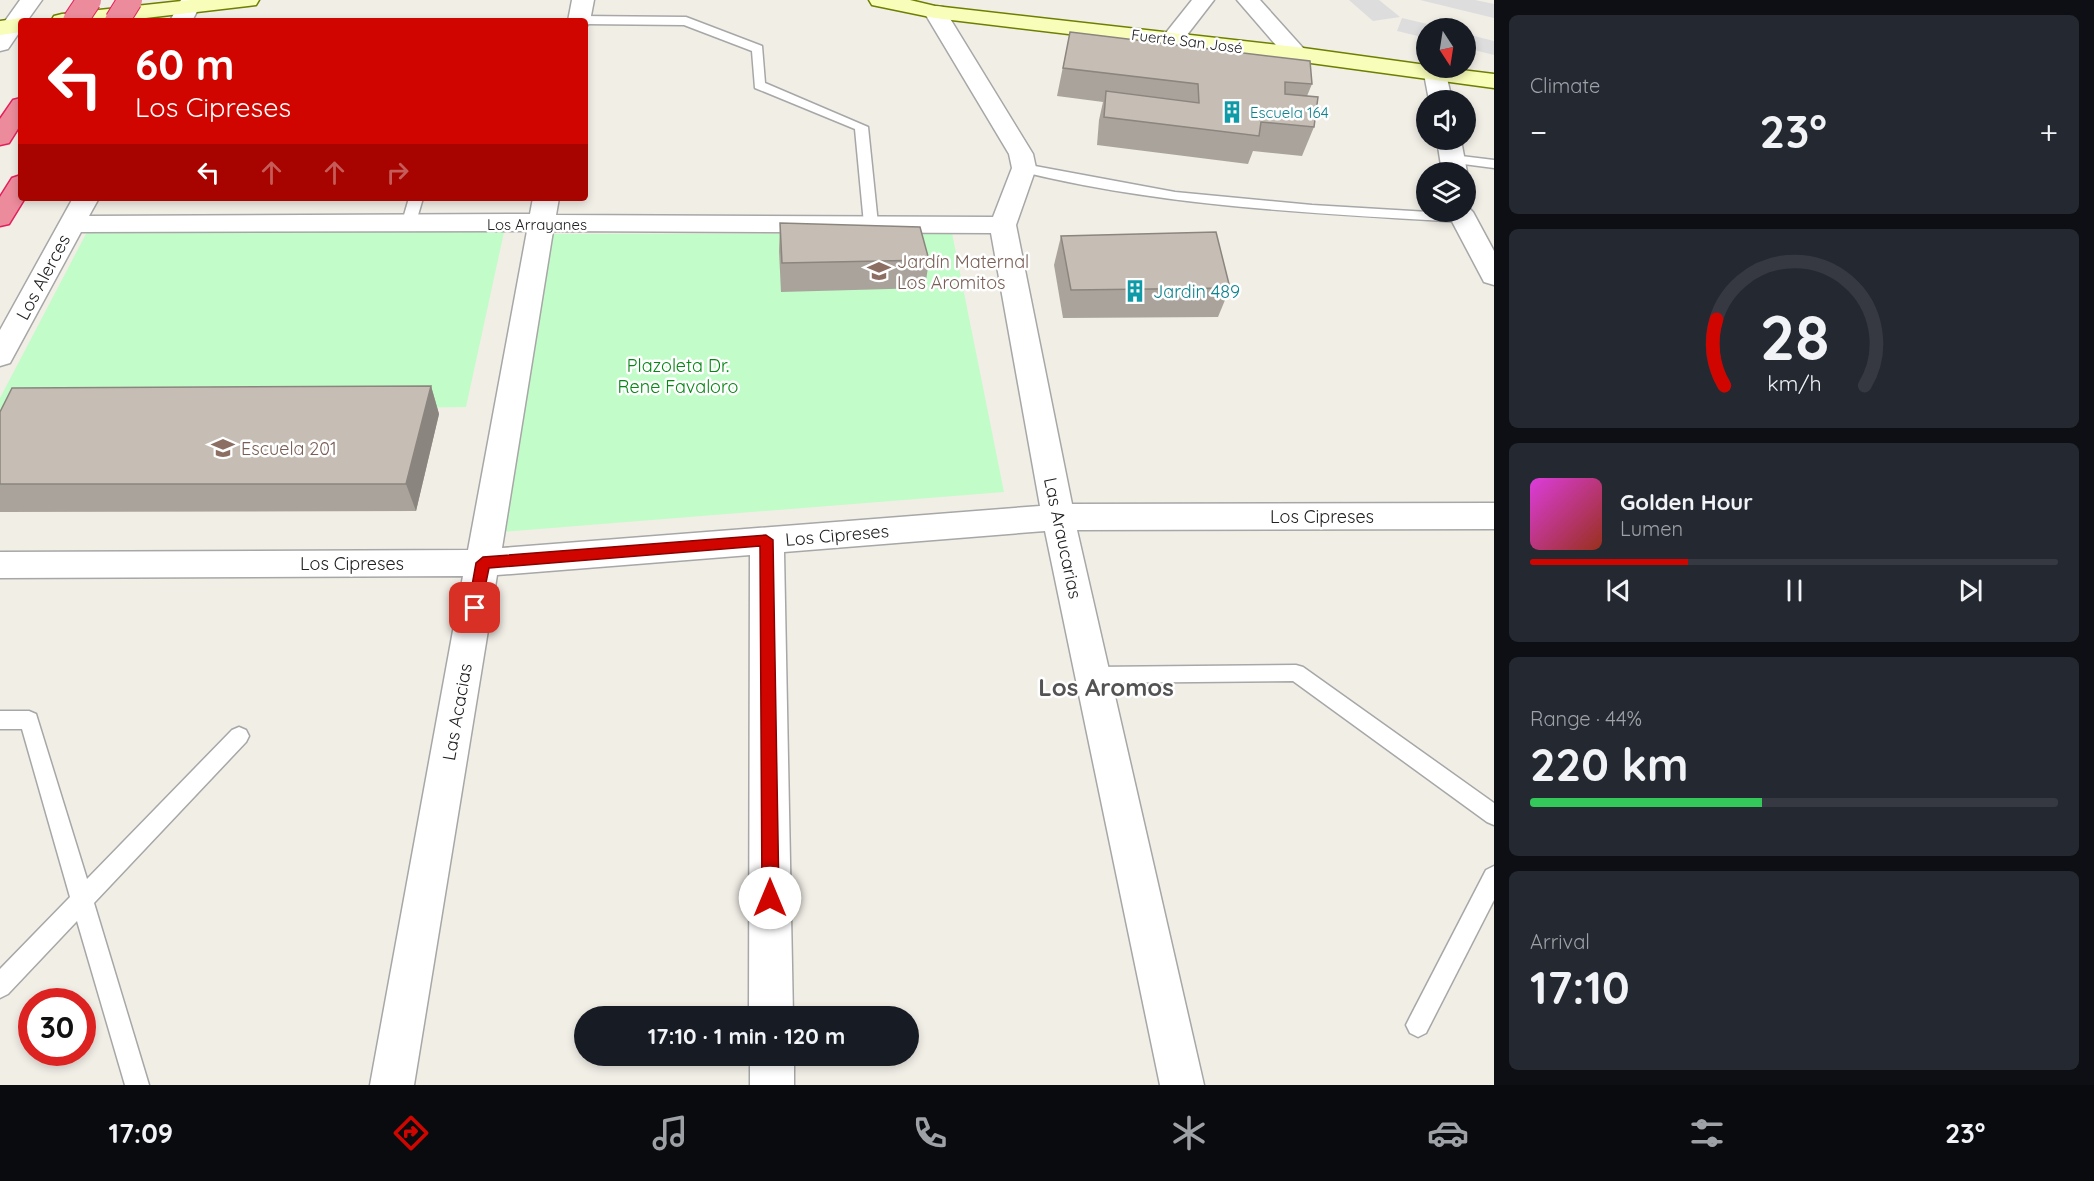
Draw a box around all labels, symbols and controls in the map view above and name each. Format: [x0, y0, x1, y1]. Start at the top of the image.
north arrow [1416, 18, 1476, 78]
map controls [1416, 18, 1476, 222]
street label: Fuerte San José [1130, 25, 1244, 57]
text: 60 m [135, 38, 235, 91]
icon: left [36, 42, 114, 120]
text: Climate [1530, 73, 1600, 98]
text: Los Cipreses [135, 90, 291, 124]
button: sound [1416, 90, 1476, 150]
building icon: Escuela 164 [1219, 99, 1245, 125]
place label: Escuela 164 [1250, 103, 1329, 122]
text: 23° [1760, 103, 1827, 159]
text: − [1530, 111, 1547, 152]
text: + [2039, 111, 2058, 152]
icon: left [192, 156, 225, 189]
icon: ahead [255, 156, 288, 189]
icon: ahead [318, 156, 351, 189]
icon: right [381, 156, 414, 189]
button: layers [1416, 162, 1476, 222]
street label: Los Arrayanes [487, 215, 587, 234]
street label: Los Alerces [11, 230, 75, 324]
place label: Jardín Maternal Los Aromitos [897, 250, 1029, 294]
school or university icon: Jardín Maternal Los Aromitos [866, 258, 892, 284]
building icon: Jardin 489 [1122, 278, 1148, 304]
place label: Jardin 489 [1153, 280, 1240, 303]
text: 28 [1759, 298, 1829, 376]
park label: Plazoleta Dr. Rene Favaloro [618, 354, 738, 398]
text: km/h [1767, 370, 1821, 396]
school or university icon: Escuela 201 [210, 435, 236, 461]
place label: Escuela 201 [241, 437, 337, 460]
street label: Las Araucarias [1039, 475, 1087, 601]
text: Golden Hour [1620, 488, 1753, 516]
street label: Los Cipreses [1270, 505, 1374, 528]
text: Lumen [1620, 516, 1683, 541]
street label: Los Cipreses [784, 519, 890, 551]
street label: Los Cipreses [300, 552, 404, 575]
icon: previous [1602, 574, 1635, 607]
icon: pause [1778, 574, 1811, 607]
icon: next [1954, 574, 1987, 607]
pin [449, 582, 500, 633]
icon: arrive [458, 591, 491, 624]
street label: Las Acacias [437, 662, 477, 762]
district label: Los Aromos [1038, 672, 1174, 702]
text: Range · 44% [1530, 706, 1642, 731]
text: 220 km [1530, 736, 1689, 792]
position arrow [738, 866, 802, 930]
text: Arrival [1530, 929, 1590, 954]
text: 17:10 [1530, 959, 1630, 1015]
speed limit sign: 30 [18, 988, 96, 1066]
text: 17:10 · 1 min · 120 m [648, 1022, 845, 1050]
icon: directions [390, 1112, 432, 1154]
icon: music [649, 1112, 691, 1154]
icon: phone [909, 1112, 951, 1154]
icon: climate [1168, 1112, 1210, 1154]
icon: car [1427, 1112, 1469, 1154]
icon: filters [1686, 1112, 1728, 1154]
text: 17:09 [109, 1116, 173, 1150]
text: 23° [1945, 1116, 1985, 1150]

